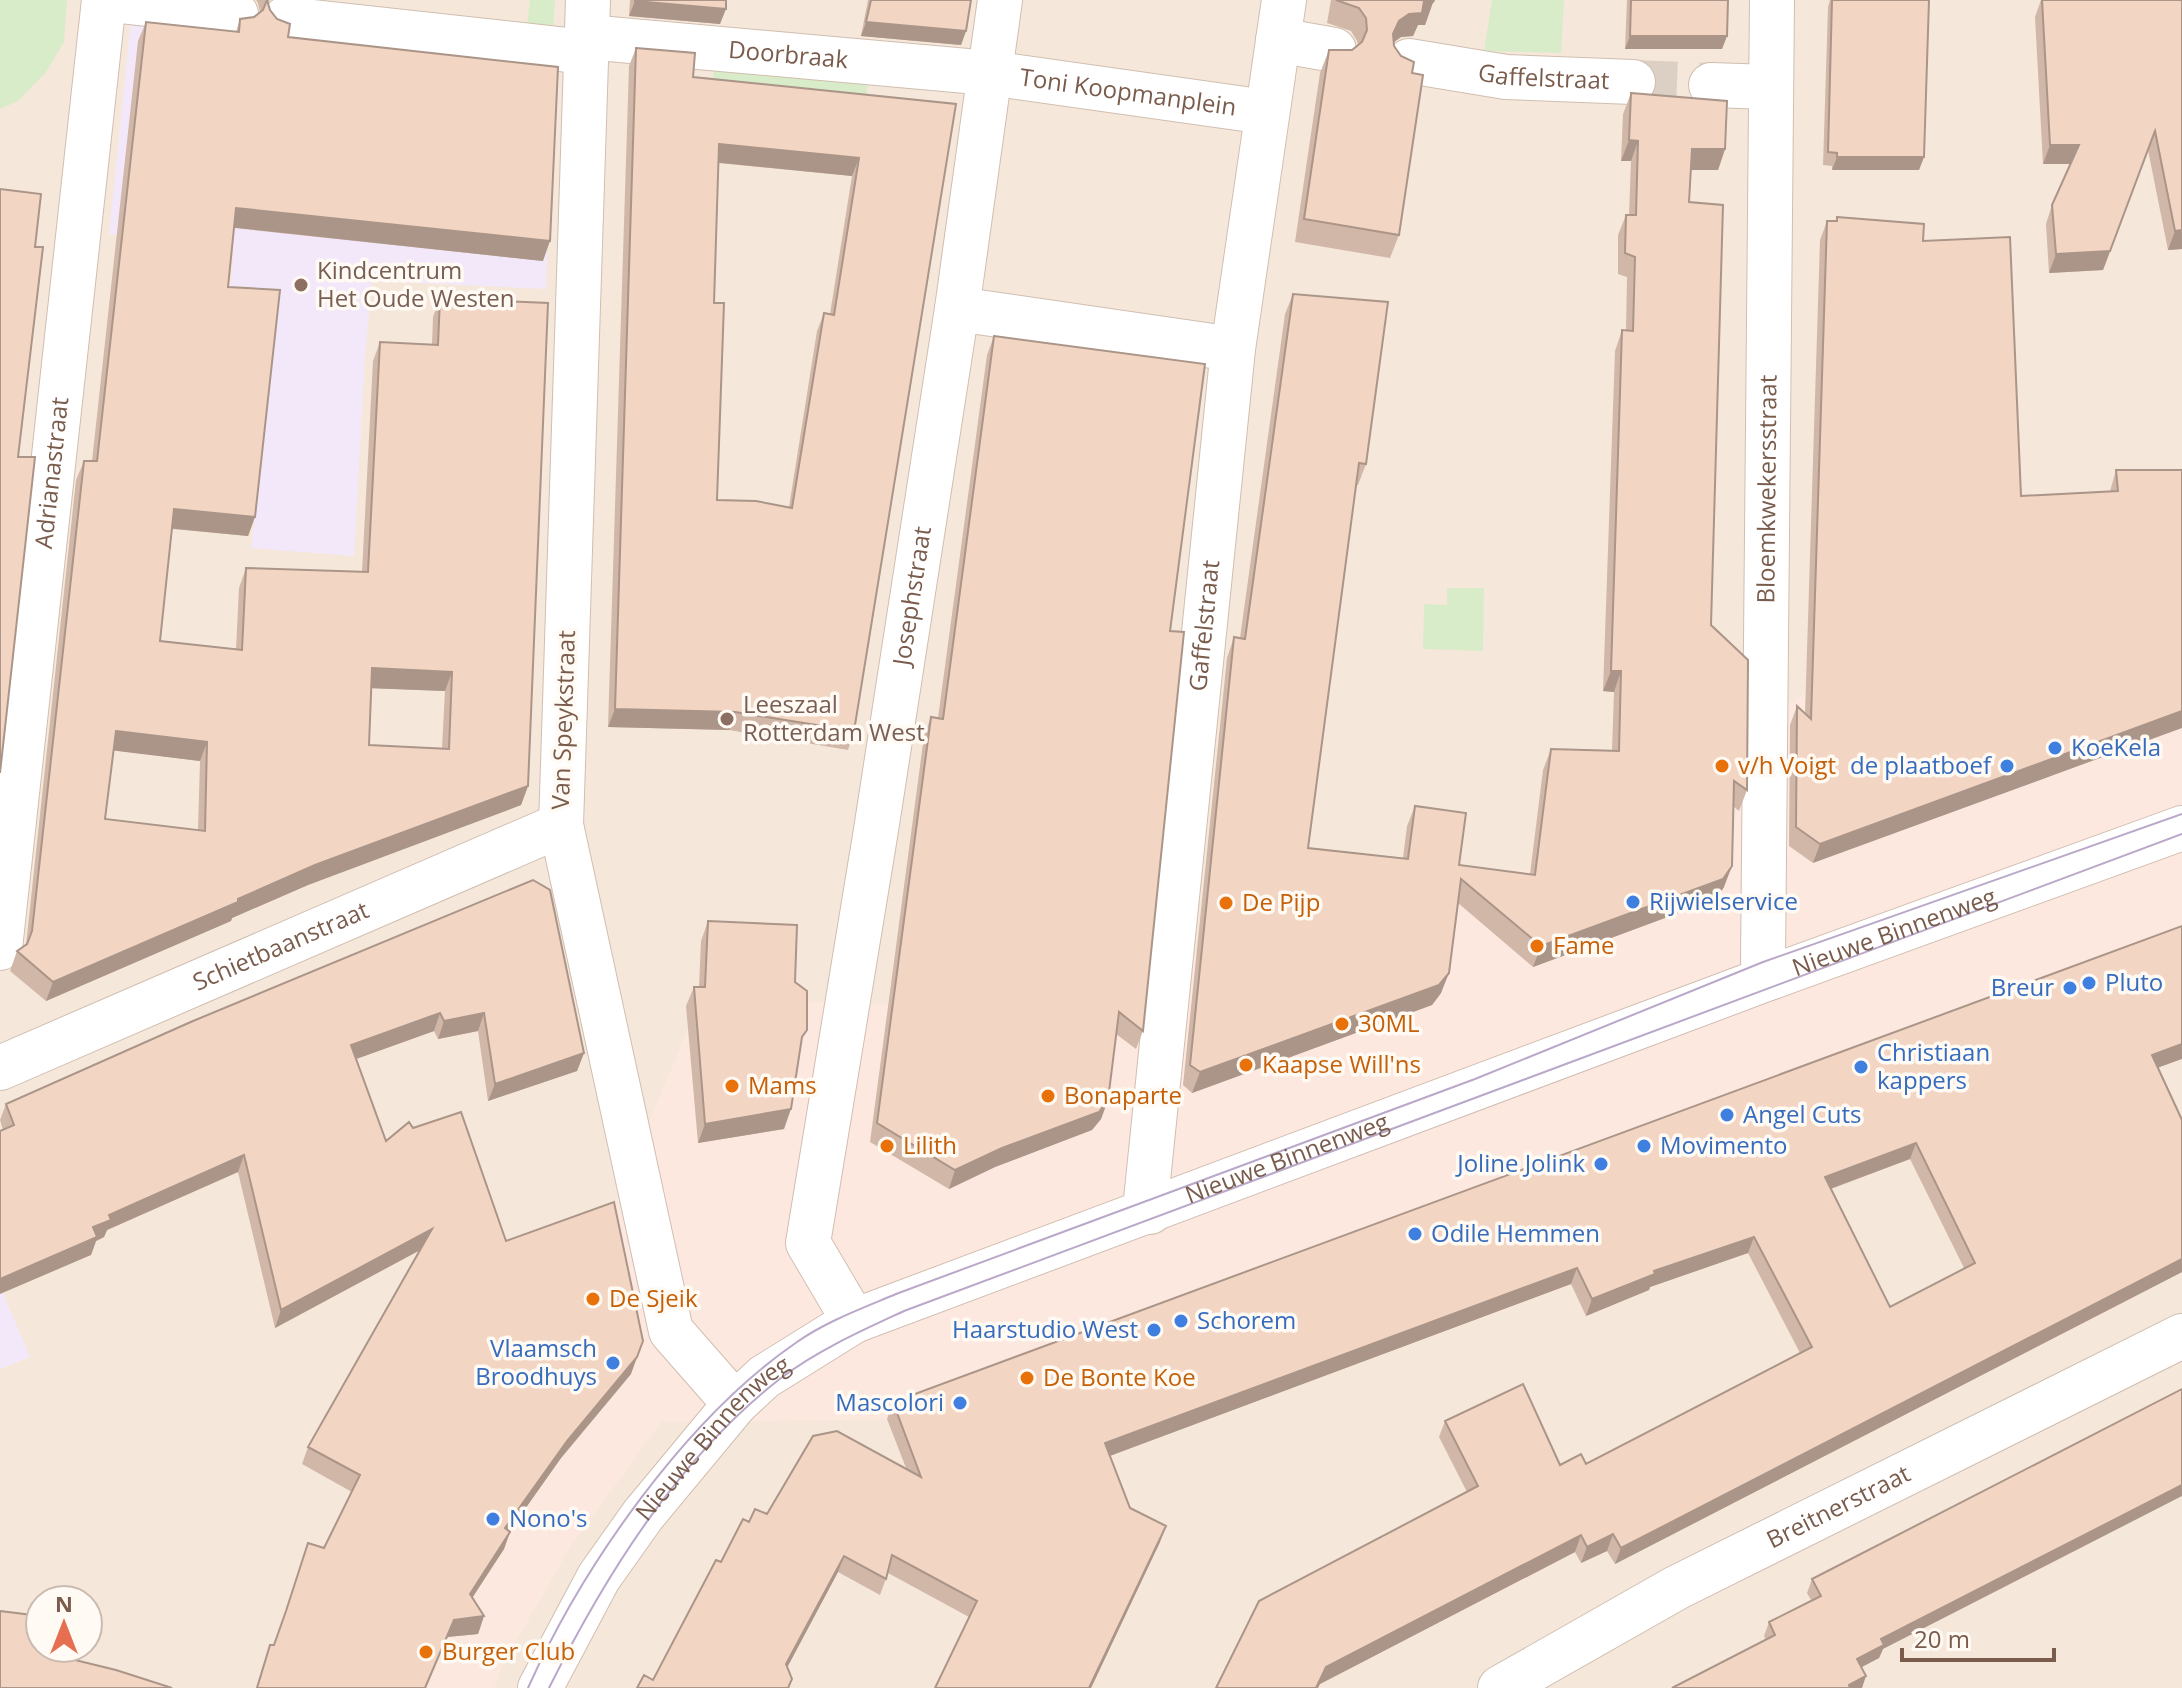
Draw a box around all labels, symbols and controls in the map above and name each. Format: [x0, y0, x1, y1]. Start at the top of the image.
street label: Doorbraak [727, 32, 850, 75]
street label: Gaffelstraat [1476, 55, 1610, 96]
street label: Toni Koopmanplein [1018, 60, 1239, 123]
place label: Kindcentrum Het Oude Westen [317, 253, 515, 314]
marker: Kindcentrum Het Oude Westen [292, 276, 310, 294]
street label: Bloemkwekersstraat [1748, 375, 1783, 604]
street label: Adrianastraat [26, 395, 75, 550]
street label: Josephstraat [884, 524, 938, 670]
street label: Gaffelstraat [1180, 558, 1226, 693]
street label: Van Speykstraat [543, 630, 582, 810]
place label: Leeszaal Rotterdam West [743, 687, 925, 748]
marker: Leeszaal Rotterdam West [718, 710, 736, 728]
place label: KoeKela [2071, 730, 2161, 763]
marker: KoeKela [2046, 739, 2064, 757]
place label: v/h Voigt [1738, 748, 1836, 781]
place label: de plaatboef [1850, 748, 1993, 781]
marker: v/h Voigt [1713, 757, 1731, 775]
marker: de plaatboef [1998, 757, 2016, 775]
street label: Nieuwe Binnenweg [1787, 879, 2000, 983]
place label: Rijwielservice [1649, 884, 1798, 917]
place label: De Pijp [1242, 885, 1320, 918]
street label: Schietbaanstraat [187, 892, 373, 998]
marker: Rijwielservice [1624, 893, 1642, 911]
marker: De Pijp [1217, 894, 1235, 912]
place label: Fame [1553, 928, 1614, 961]
marker: Fame [1528, 937, 1546, 955]
place label: Pluto [2105, 965, 2163, 998]
place label: Breur [1991, 970, 2054, 1003]
marker: Pluto [2080, 974, 2098, 992]
marker: Breur [2061, 979, 2079, 997]
place label: 30ML [1358, 1006, 1420, 1039]
marker: 30ML [1333, 1015, 1351, 1033]
place label: Christiaan kappers [1877, 1035, 1990, 1096]
place label: Kaapse Will'ns [1262, 1047, 1421, 1080]
marker: Kaapse Will'ns [1237, 1056, 1255, 1074]
marker: Christiaan kappers [1852, 1058, 1870, 1076]
place label: Mams [748, 1068, 817, 1101]
marker: Mams [723, 1077, 741, 1095]
place label: Bonaparte [1064, 1078, 1182, 1111]
marker: Bonaparte [1039, 1087, 1057, 1105]
place label: Angel Cuts [1743, 1097, 1862, 1130]
street label: Nieuwe Binnenweg [1180, 1104, 1393, 1210]
marker: Angel Cuts [1718, 1106, 1736, 1124]
place label: Lilith [903, 1128, 957, 1161]
place label: Movimento [1660, 1128, 1787, 1161]
marker: Lilith [878, 1137, 896, 1155]
marker: Movimento [1635, 1137, 1653, 1155]
place label: Joline Jolink [1455, 1146, 1585, 1179]
marker: Joline Jolink [1592, 1155, 1610, 1173]
place label: Odile Hemmen [1431, 1216, 1600, 1249]
marker: Odile Hemmen [1406, 1225, 1424, 1243]
place label: De Sjeik [609, 1281, 698, 1314]
marker: De Sjeik [584, 1290, 602, 1308]
place label: Schorem [1197, 1303, 1296, 1336]
place label: Haarstudio West [952, 1312, 1138, 1345]
marker: Schorem [1172, 1312, 1190, 1330]
marker: Haarstudio West [1145, 1321, 1163, 1339]
place label: Vlaamsch Broodhuys [475, 1331, 597, 1392]
street label: Nieuwe Binnenweg [627, 1347, 796, 1527]
marker: Vlaamsch Broodhuys [604, 1354, 622, 1372]
place label: De Bonte Koe [1043, 1360, 1196, 1393]
marker: De Bonte Koe [1018, 1369, 1036, 1387]
place label: Mascolori [835, 1385, 944, 1418]
marker: Mascolori [951, 1394, 969, 1412]
street label: Breitnerstraat [1760, 1456, 1915, 1555]
place label: Nono's [509, 1501, 587, 1534]
marker: Nono's [484, 1510, 502, 1528]
north arrow [24, 1584, 104, 1664]
text: N [55, 1588, 73, 1618]
scale bar [1902, 1612, 2054, 1662]
text: 20 m [1914, 1622, 1970, 1655]
place label: Burger Club [442, 1634, 575, 1667]
marker: Burger Club [417, 1643, 435, 1661]

